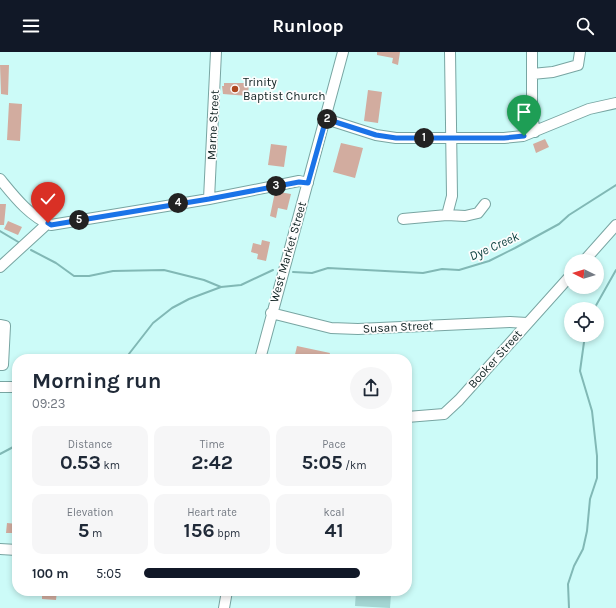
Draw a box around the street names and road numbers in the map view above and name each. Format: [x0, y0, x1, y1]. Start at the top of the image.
street label: Marne Street [204, 89, 222, 160]
street label: West Market Street [267, 199, 309, 304]
street label: Susan Street [362, 318, 434, 336]
street label: Booker Street [465, 327, 525, 391]

